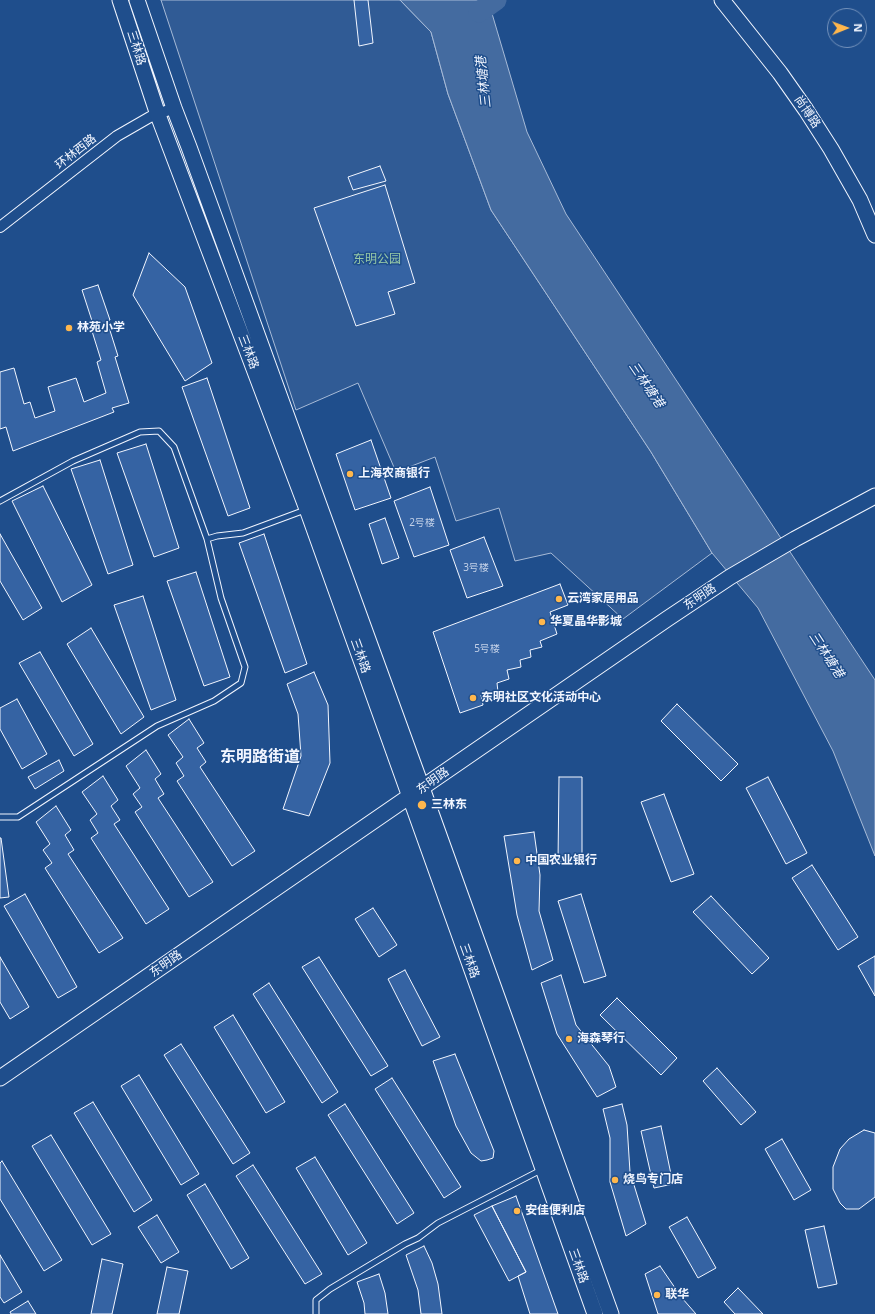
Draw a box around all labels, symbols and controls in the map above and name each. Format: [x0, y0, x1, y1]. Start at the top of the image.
north arrow [827, 8, 867, 48]
text: N [851, 23, 866, 32]
street label: 三林路 [124, 29, 148, 67]
water label: 三林塘港 [474, 55, 494, 109]
street label: 尚博路 [791, 93, 823, 131]
street label: 环林西路 [53, 132, 99, 172]
park label: 东明公园 [353, 253, 401, 267]
place label: 林苑小学 [77, 321, 125, 335]
marker: 林苑小学 [64, 323, 74, 333]
street label: 三林路 [235, 333, 261, 371]
water label: 三林塘港 [625, 359, 667, 411]
place label: 上海农商银行 [358, 467, 430, 481]
marker: 上海农商银行 [345, 469, 355, 479]
house number: 2号楼 [409, 517, 435, 529]
house number: 3号楼 [463, 562, 489, 574]
street label: 东明路 [681, 581, 719, 613]
place label: 云湾家居用品 [567, 592, 639, 606]
marker: 云湾家居用品 [554, 594, 564, 604]
place label: 华夏晶华影城 [550, 615, 622, 629]
marker: 华夏晶华影城 [537, 617, 547, 627]
water label: 三林塘港 [805, 629, 847, 681]
street label: 三林路 [347, 637, 373, 675]
house number: 5号楼 [474, 643, 500, 655]
place label: 东明社区文化活动中心 [481, 691, 601, 705]
marker: 东明社区文化活动中心 [468, 693, 478, 703]
district label: 东明路街道 [220, 747, 300, 767]
street label: 东明路 [414, 765, 452, 797]
place label: 三林东 [431, 798, 467, 812]
marker: 三林东 [416, 799, 428, 811]
place label: 中国农业银行 [525, 854, 597, 868]
marker: 中国农业银行 [512, 856, 522, 866]
street label: 三林路 [456, 942, 482, 980]
street label: 东明路 [147, 948, 185, 980]
place label: 海森琴行 [577, 1032, 625, 1046]
marker: 海森琴行 [564, 1034, 574, 1044]
place label: 烧鸟专门店 [623, 1173, 683, 1187]
marker: 烧鸟专门店 [610, 1175, 620, 1185]
place label: 安佳便利店 [525, 1204, 585, 1218]
marker: 安佳便利店 [512, 1206, 522, 1216]
street label: 三林路 [565, 1247, 591, 1285]
place label: 联华 [665, 1288, 689, 1302]
marker: 联华 [652, 1290, 662, 1300]

